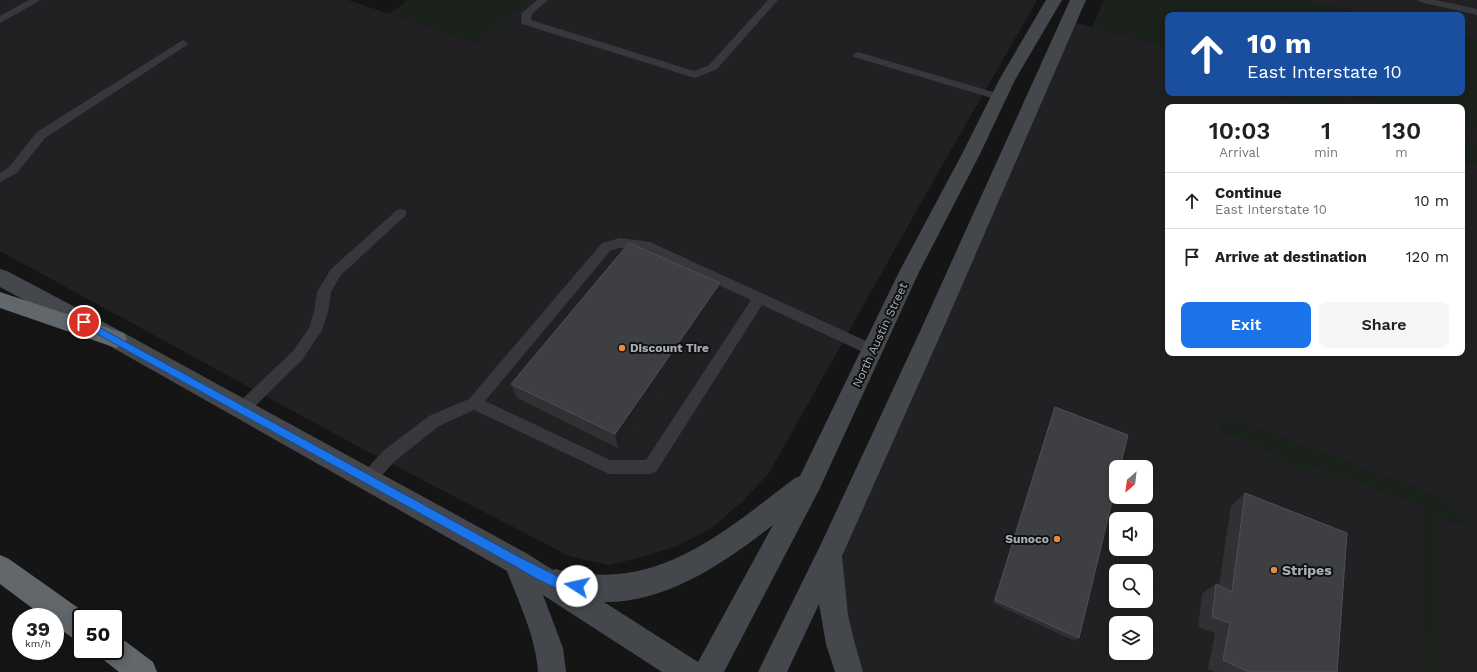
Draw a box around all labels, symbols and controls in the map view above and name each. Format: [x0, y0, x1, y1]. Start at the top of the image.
text: 10 m [1247, 27, 1311, 60]
icon: ahead [1181, 28, 1233, 80]
text: East Interstate 10 [1247, 61, 1402, 82]
text: 10:03 [1209, 117, 1270, 145]
text: 1 [1321, 117, 1331, 145]
text: 130 [1382, 117, 1421, 145]
text: Arrival [1219, 145, 1260, 160]
text: min [1314, 145, 1338, 160]
text: m [1395, 145, 1408, 160]
text: Continue [1215, 184, 1282, 202]
icon: ahead [1181, 190, 1203, 212]
text: 10 m [1414, 192, 1449, 210]
text: East Interstate 10 [1215, 202, 1327, 217]
icon: arrive [1181, 246, 1203, 268]
text: Arrive at destination [1215, 248, 1367, 266]
text: 120 m [1406, 248, 1449, 266]
street label: North Austin Street [850, 280, 910, 390]
button: Exit [1181, 302, 1311, 348]
button: Share [1319, 302, 1449, 348]
pin [67, 305, 101, 339]
icon: arrive [73, 311, 95, 333]
place label: Discount Tire [630, 341, 709, 355]
marker: Discount Tire [617, 343, 627, 353]
north arrow [1109, 460, 1153, 504]
map controls [1109, 460, 1153, 660]
button: sound [1109, 512, 1153, 556]
place label: Sunoco [1005, 532, 1049, 546]
marker: Sunoco [1052, 534, 1062, 544]
place label: Stripes [1282, 562, 1332, 578]
button: search [1109, 564, 1153, 608]
position arrow [556, 565, 598, 607]
marker: Stripes [1269, 565, 1279, 575]
speed limit sign: 50 [72, 608, 124, 660]
button: layers [1109, 616, 1153, 660]
text: 39 [26, 617, 50, 641]
text: km/h [25, 638, 51, 649]

